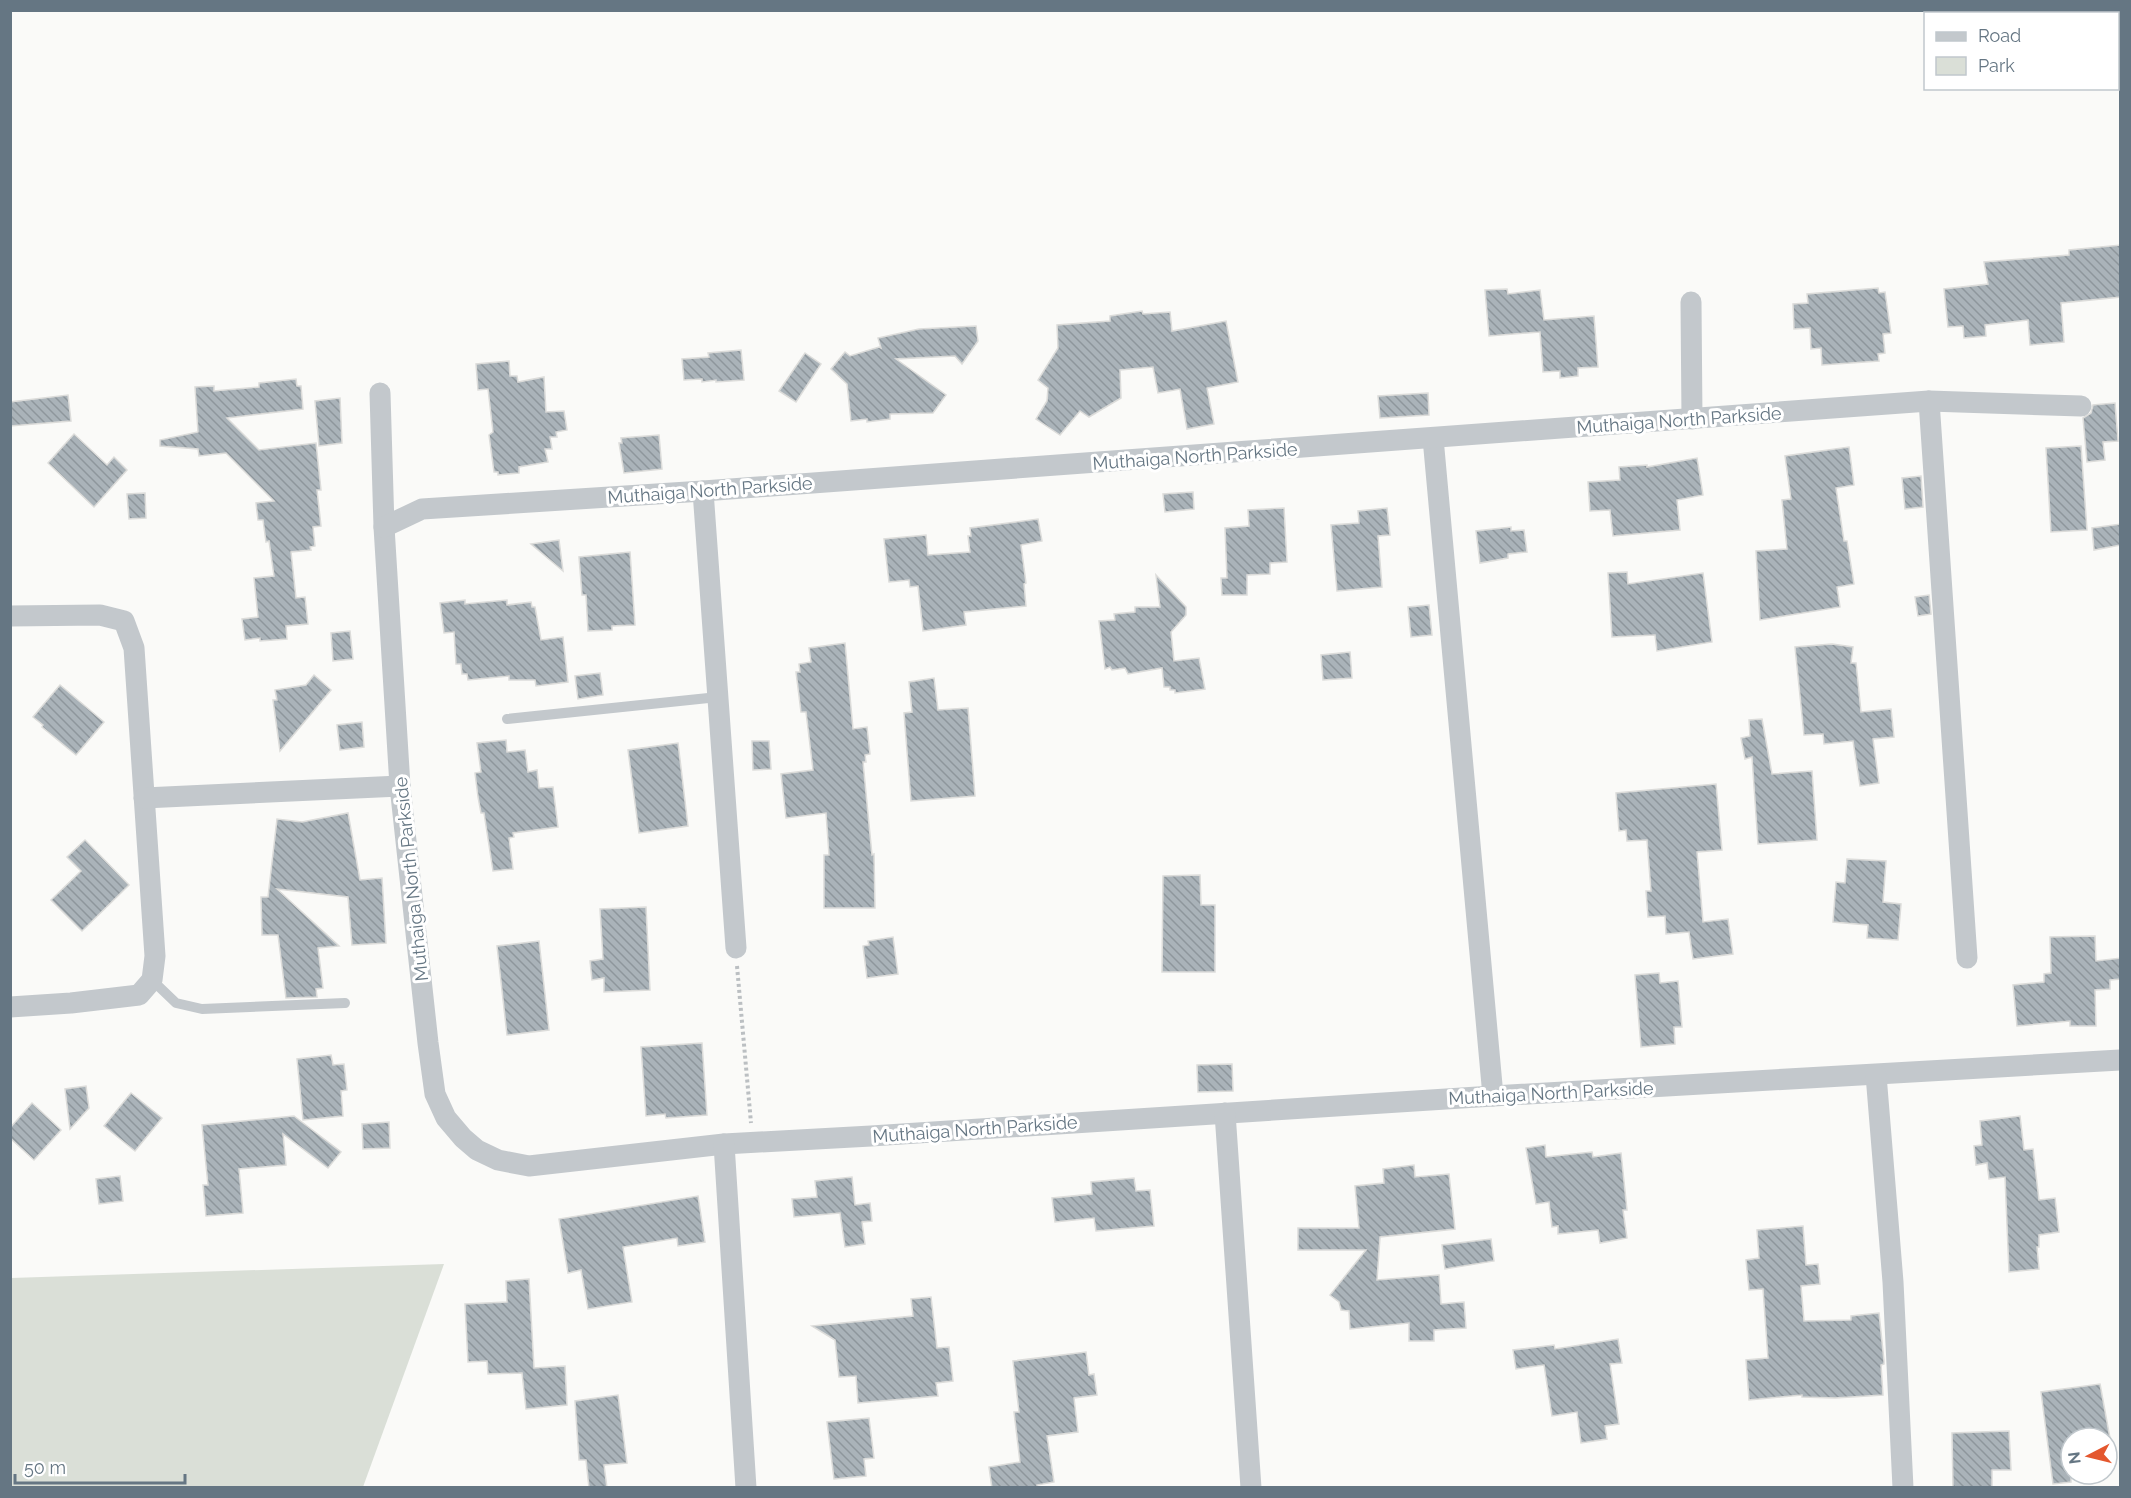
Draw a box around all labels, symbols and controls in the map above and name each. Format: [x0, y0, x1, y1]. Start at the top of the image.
legend [1924, 12, 2119, 90]
text: Road [1978, 25, 2021, 46]
text: Park [1978, 55, 2015, 76]
street label: Muthaiga North Parkside [1576, 402, 1783, 438]
street label: Muthaiga North Parkside [1092, 438, 1299, 474]
street label: Muthaiga North Parkside [607, 472, 814, 508]
street label: Muthaiga North Parkside [390, 775, 432, 982]
street label: Muthaiga North Parkside [1448, 1077, 1654, 1109]
street label: Muthaiga North Parkside [872, 1111, 1079, 1147]
north arrow [2059, 1426, 2119, 1486]
scale bar [15, 1447, 184, 1485]
text: N [2064, 1451, 2085, 1465]
text: 50 m [24, 1457, 66, 1478]

